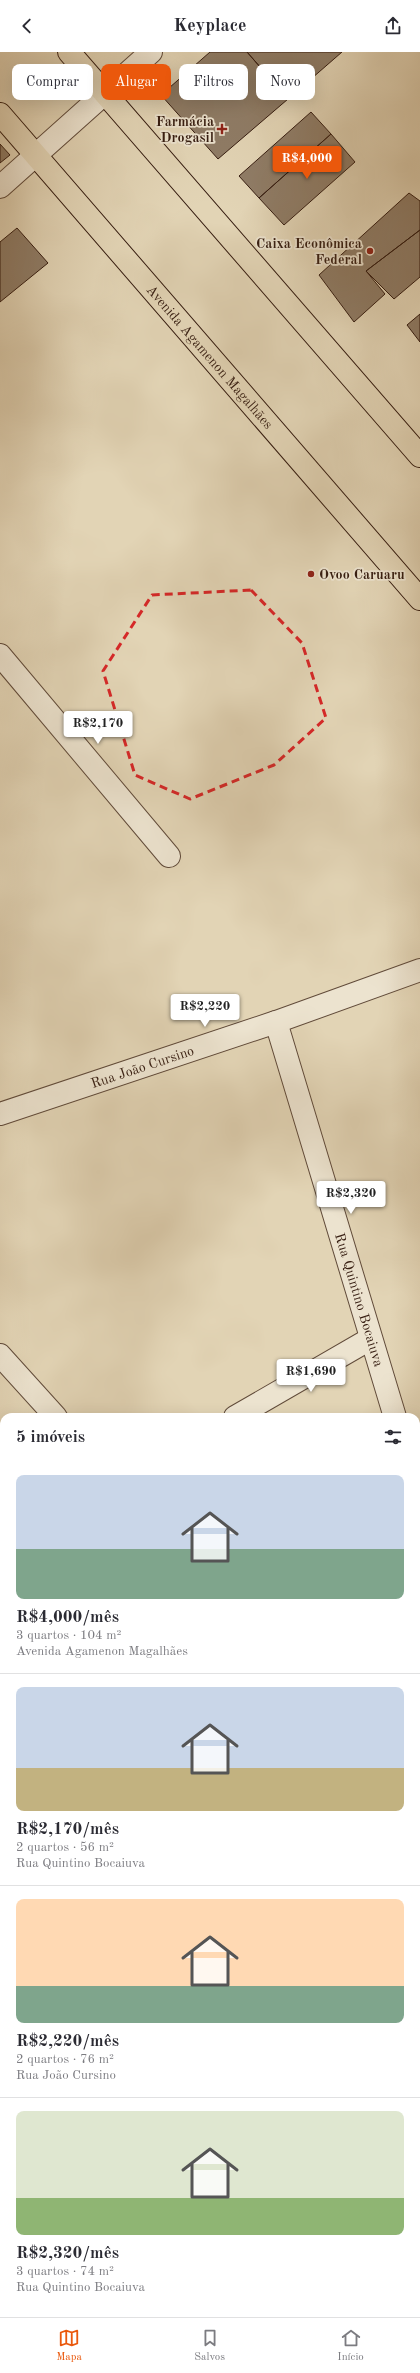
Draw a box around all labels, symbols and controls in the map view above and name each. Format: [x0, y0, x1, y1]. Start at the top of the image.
icon: back [16, 15, 38, 37]
icon: share [382, 15, 404, 37]
text: Keyplace [173, 17, 247, 35]
chip: Comprar [12, 64, 93, 100]
chip: Alugar [101, 64, 171, 100]
chip: Filtros [179, 64, 248, 100]
chip: Novo [256, 64, 315, 100]
place label: Farmácia Drogasil [156, 115, 214, 145]
marker: Farmácia Drogasil [217, 124, 227, 134]
pin: R$4,000 [270, 146, 344, 180]
text: R$4,000 [282, 152, 332, 165]
place label: Caixa Econômica Federal [256, 237, 362, 267]
marker: Caixa Econômica Federal [365, 246, 375, 256]
street label: Avenida Agamenon Magalhães [143, 283, 275, 432]
place label: Ovoo Caruaru [319, 568, 405, 582]
marker: Ovoo Caruaru [306, 569, 316, 579]
pin: R$2,170 [61, 711, 135, 745]
text: R$2,170 [73, 717, 123, 730]
pin: R$2,220 [168, 994, 242, 1028]
text: R$2,220 [180, 1000, 230, 1013]
street label: Rua João Cursino [89, 1044, 196, 1091]
pin: R$2,320 [314, 1181, 388, 1215]
text: R$2,320 [326, 1187, 376, 1200]
street label: Rua Quintino Bocaiuva [332, 1231, 385, 1369]
pin: R$1,690 [274, 1359, 348, 1393]
text: R$1,690 [286, 1365, 336, 1378]
icon: filters [382, 1426, 404, 1448]
text: 5 imóveis [16, 1429, 85, 1446]
icon: home [174, 1501, 246, 1573]
text: R$4,000/mês [16, 1609, 119, 1626]
text: 3 quartos · 104 m² [16, 1629, 121, 1642]
text: Avenida Agamenon Magalhães [16, 1645, 188, 1658]
icon: home [174, 1713, 246, 1785]
text: R$2,170/mês [16, 1821, 119, 1838]
text: 2 quartos · 56 m² [16, 1841, 114, 1854]
text: Rua Quintino Bocaiuva [16, 1857, 145, 1870]
icon: home [174, 1925, 246, 1997]
text: R$2,220/mês [16, 2033, 119, 2050]
text: 2 quartos · 76 m² [16, 2053, 114, 2066]
text: Rua João Cursino [16, 2069, 116, 2082]
icon: home [174, 2137, 246, 2209]
text: R$2,320/mês [16, 2245, 119, 2262]
text: 3 quartos · 74 m² [16, 2265, 114, 2278]
text: Rua Quintino Bocaiuva [16, 2281, 145, 2294]
tab: Mapa [56, 2327, 82, 2365]
tab: Salvos [194, 2327, 225, 2365]
tab: Início [337, 2327, 364, 2365]

